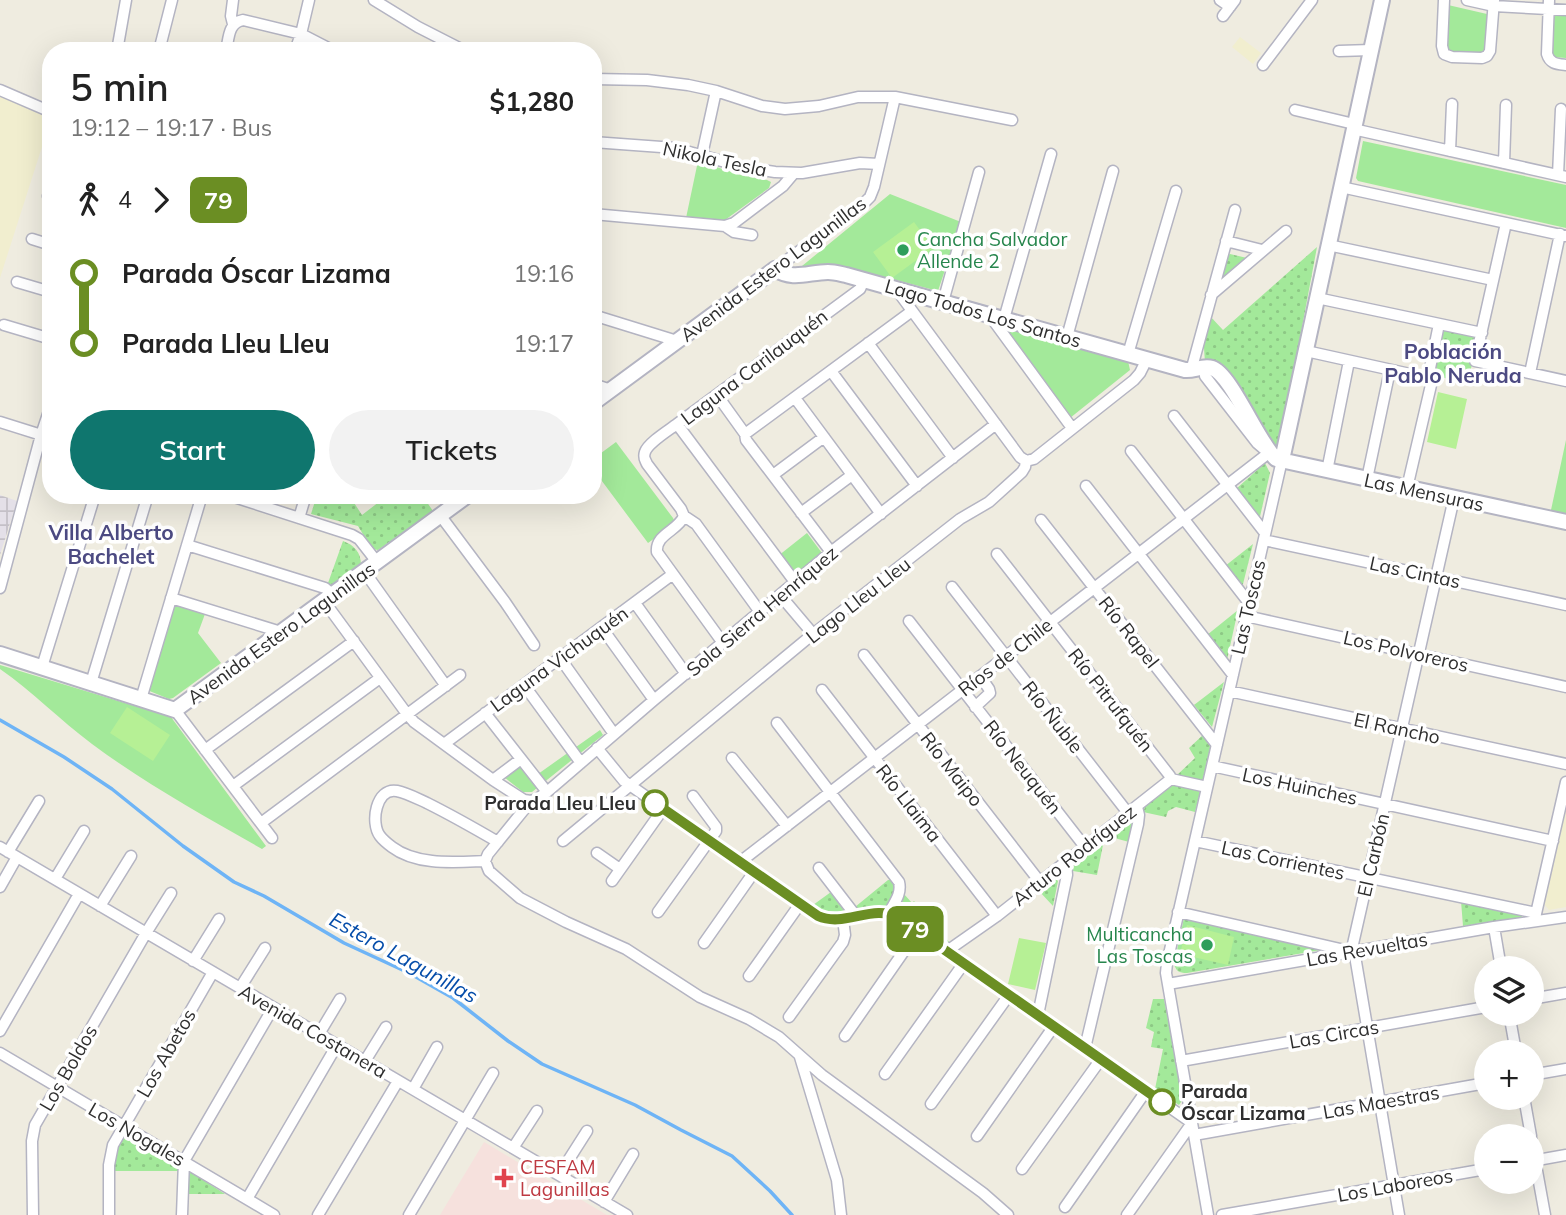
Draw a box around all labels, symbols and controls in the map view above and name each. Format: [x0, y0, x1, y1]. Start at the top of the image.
text: 5 min [70, 63, 169, 111]
text: $1,280 [490, 85, 574, 118]
text: 19:12 – 19:17 · Bus [70, 113, 272, 142]
street label: Nikola Tesla [661, 136, 769, 182]
icon: walk [70, 181, 108, 219]
icon: forward [142, 181, 180, 219]
text: 4 [118, 185, 132, 214]
text: 79 [204, 185, 233, 215]
street label: Avenida Estero Lagunillas [675, 191, 871, 347]
place label: Cancha Salvador Allende 2 [917, 227, 1067, 273]
marker: Cancha Salvador Allende 2 [895, 242, 911, 258]
text: Parada Óscar Lizama [122, 257, 391, 290]
text: 19:16 [514, 259, 574, 288]
street label: Lago Todos Los Santos [882, 273, 1084, 353]
street label: Laguna Carilauquén [676, 304, 832, 430]
text: Parada Lleu Lleu [122, 327, 330, 360]
text: 19:17 [514, 329, 574, 358]
district label: Población Pablo Neruda [1384, 338, 1522, 388]
button: Start [70, 410, 315, 490]
button: Tickets [329, 410, 574, 490]
street label: Las Mensuras [1362, 468, 1486, 516]
district label: Villa Alberto Bachelet [47, 519, 174, 569]
street label: Sola Sierra Henríquez [681, 541, 843, 681]
street label: Las Cintas [1367, 551, 1463, 593]
street label: Lago Lleu Lleu [801, 552, 915, 648]
street label: Avenida Estero Lagunillas [182, 557, 380, 709]
street label: Las Toscas [1225, 557, 1271, 657]
street label: Río Rapel [1094, 591, 1164, 673]
street label: Laguna Vichuquén [485, 601, 633, 717]
street label: Ríos de Chile [953, 613, 1057, 701]
street label: Los Polvoreros [1341, 625, 1471, 677]
street label: Río Pitrufquén [1063, 643, 1159, 757]
street label: Río Ñuble [1017, 676, 1089, 758]
street label: El Rancho [1352, 707, 1442, 749]
street label: Río Neuquén [979, 715, 1067, 819]
street label: Río Maipo [915, 727, 989, 811]
street label: Río Llaima [871, 759, 947, 847]
street label: Los Huinches [1240, 762, 1360, 810]
marker: Parada Lleu Lleu [642, 790, 668, 816]
place label: Parada Lleu Lleu [484, 791, 636, 815]
street label: Arturo Rodríguez [1007, 799, 1141, 911]
street label: El Carbón [1352, 811, 1394, 899]
street label: Las Corrientes [1219, 835, 1347, 885]
water label: Estero Lagunillas [325, 906, 483, 1008]
line badge: 79 [884, 906, 946, 952]
text: 79 [901, 914, 929, 944]
place label: Multicancha Las Toscas [1086, 922, 1193, 968]
street label: Las Revueltas [1305, 927, 1429, 971]
marker: Multicancha Las Toscas [1199, 937, 1215, 953]
map controls [1474, 956, 1544, 1194]
button: layers [1474, 956, 1544, 1026]
street label: Avenida Costanera [235, 979, 391, 1083]
street label: Los Abetos [131, 1005, 201, 1101]
street label: Las Circas [1287, 1014, 1381, 1054]
street label: Los Boldos [34, 1021, 102, 1115]
button: + [1474, 1040, 1544, 1110]
place label: Parada Óscar Lizama [1181, 1079, 1306, 1125]
street label: Las Maestras [1321, 1080, 1441, 1124]
marker: Parada Óscar Lizama [1149, 1089, 1175, 1115]
street label: Los Nogales [84, 1097, 190, 1171]
button: − [1474, 1124, 1544, 1194]
place label: CESFAM Lagunillas [520, 1155, 610, 1201]
street label: Los Laboreos [1335, 1163, 1455, 1207]
marker: CESFAM Lagunillas [494, 1168, 514, 1188]

